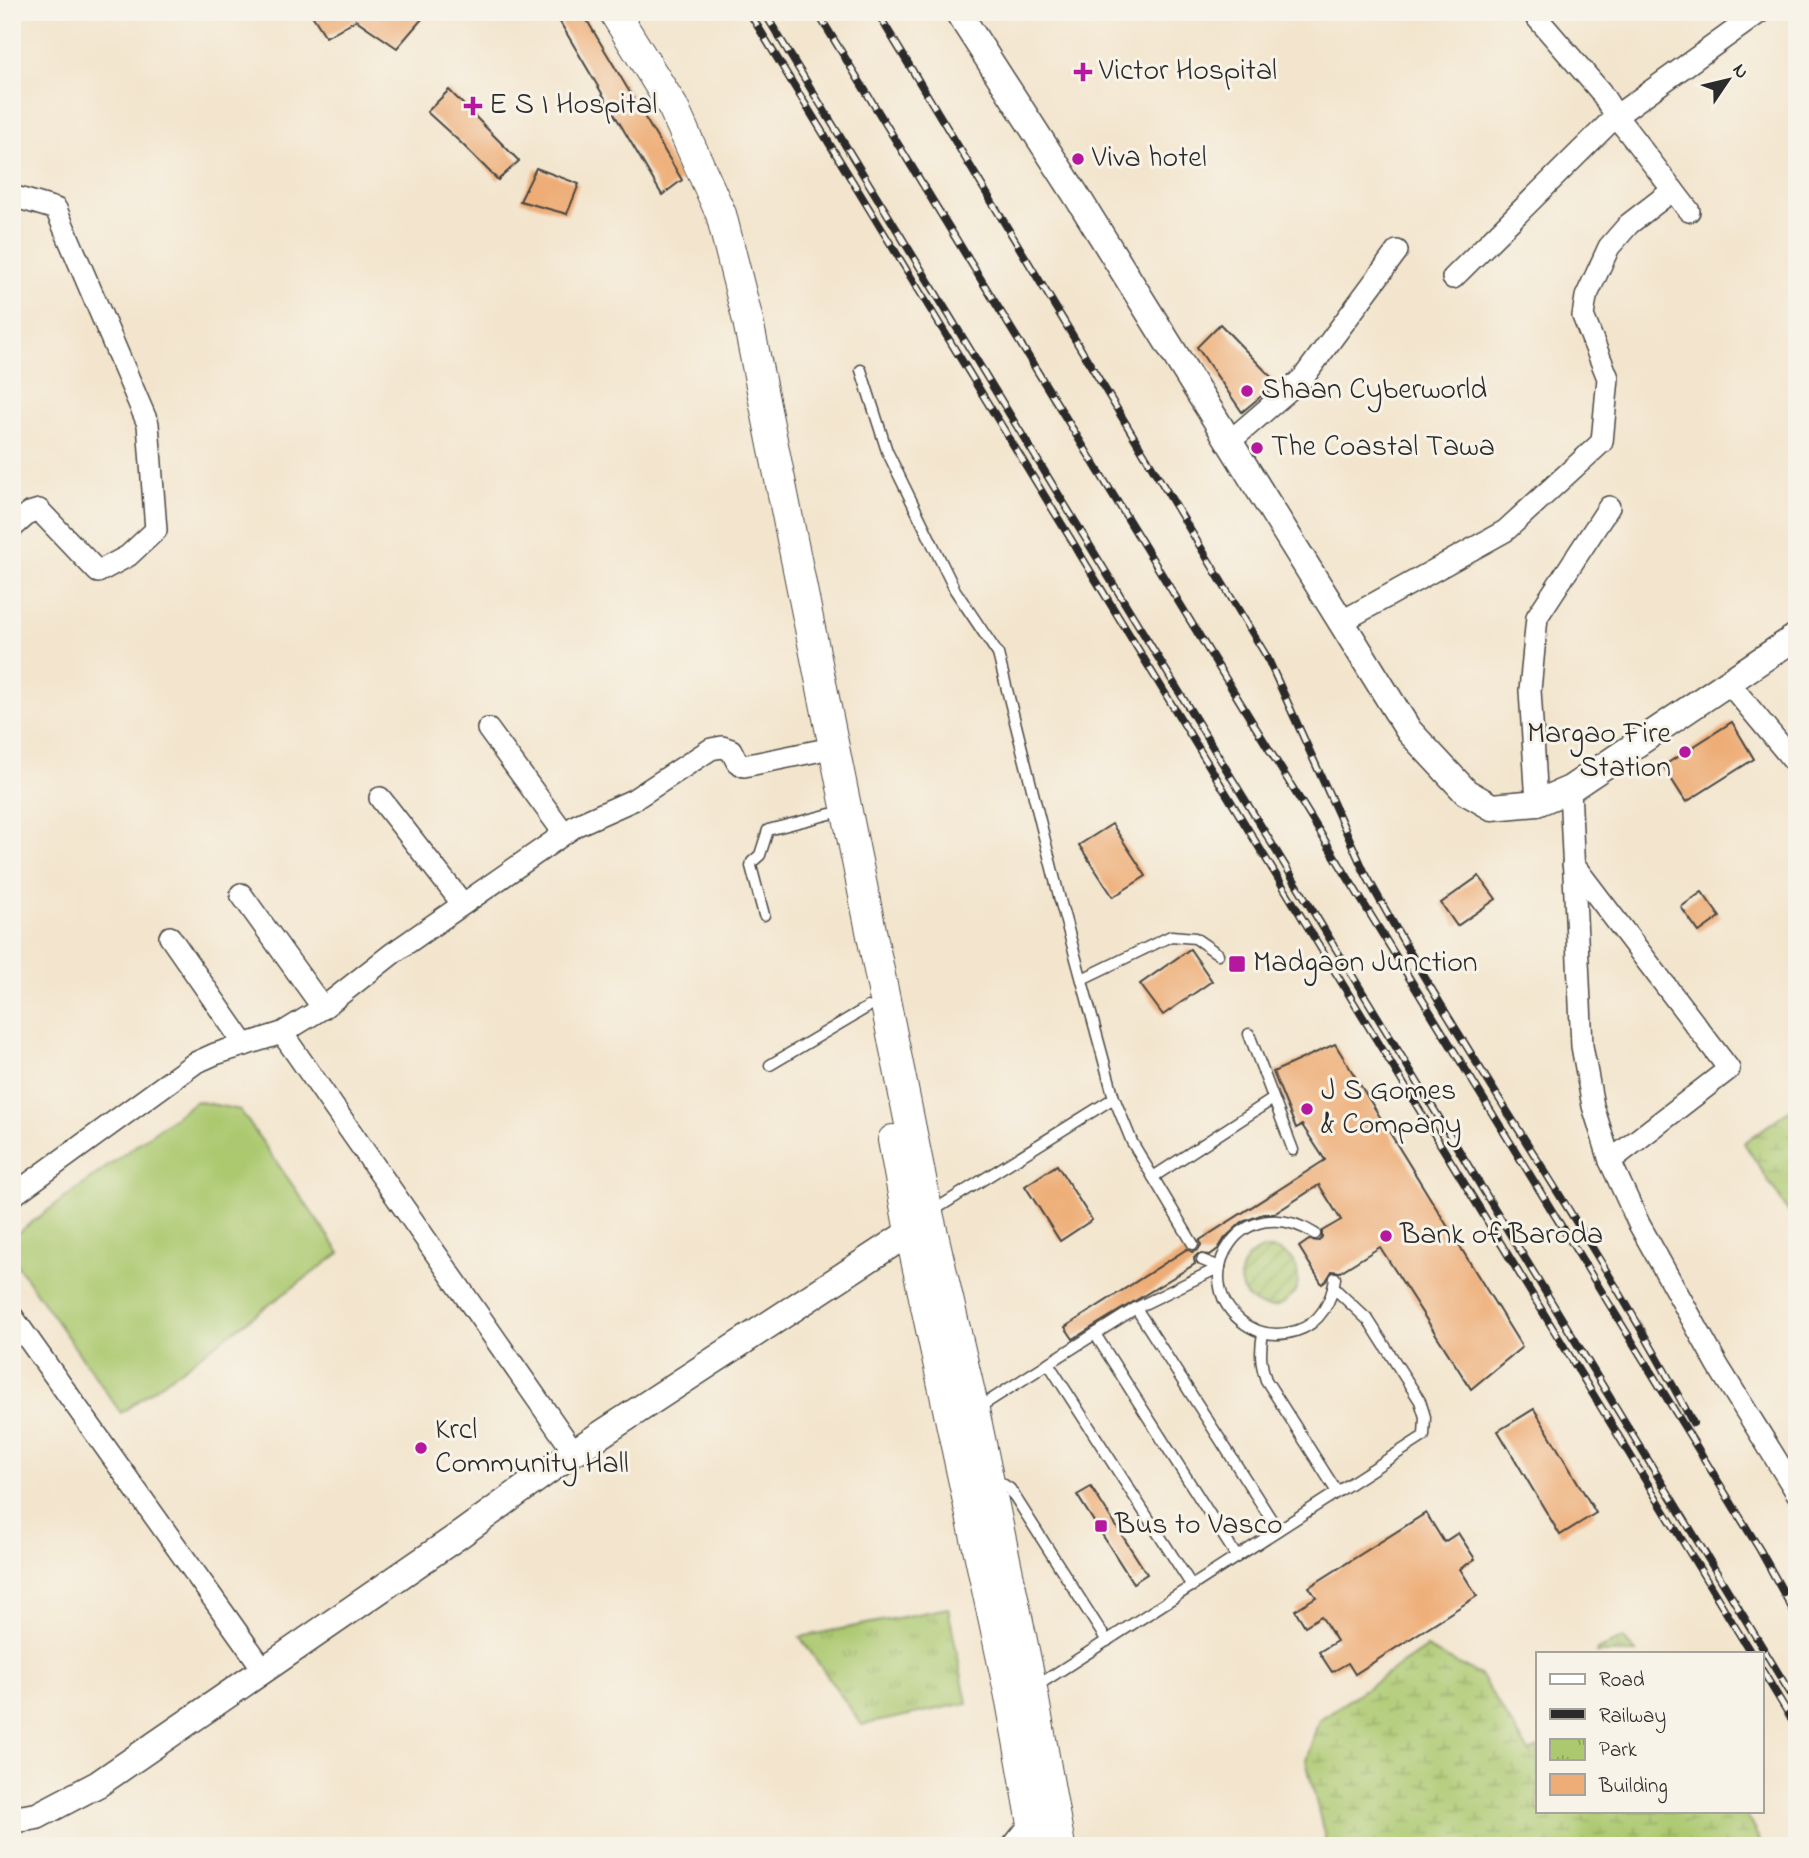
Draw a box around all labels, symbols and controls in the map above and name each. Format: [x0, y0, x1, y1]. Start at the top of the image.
north arrow [1694, 46, 1764, 116]
place label: Victor Hospital [1098, 50, 1277, 94]
text: N [1725, 59, 1755, 85]
marker: Victor Hospital [1073, 62, 1093, 82]
place label: E S I Hospital [489, 84, 657, 128]
marker: E S I Hospital [463, 96, 483, 116]
place label: Viva hotel [1091, 137, 1207, 181]
marker: Viva hotel [1070, 151, 1086, 167]
place label: Shaan Cyberworld [1261, 369, 1487, 413]
marker: Shaan Cyberworld [1239, 383, 1255, 399]
place label: The Coastal Tawa [1271, 426, 1495, 470]
marker: The Coastal Tawa [1249, 440, 1265, 456]
place label: Margao Fire Station [1527, 713, 1672, 791]
marker: Margao Fire Station [1677, 744, 1693, 760]
place label: Madgaon Junction [1253, 942, 1478, 986]
marker: Madgaon Junction [1227, 954, 1247, 974]
place label: J S Gomes & Company [1321, 1070, 1462, 1148]
marker: J S Gomes & Company [1299, 1101, 1315, 1117]
place label: Bank of Baroda [1399, 1214, 1603, 1258]
marker: Bank of Baroda [1378, 1228, 1394, 1244]
place label: Krcl Community Hall [435, 1409, 629, 1487]
marker: Krcl Community Hall [413, 1440, 429, 1456]
place label: Bus to Vasco [1114, 1504, 1283, 1548]
marker: Bus to Vasco [1093, 1518, 1109, 1534]
legend [1536, 1652, 1764, 1812]
text: Road [1599, 1666, 1645, 1696]
text: Railway [1599, 1702, 1666, 1734]
text: Park [1599, 1736, 1638, 1766]
text: Building [1598, 1772, 1668, 1804]

